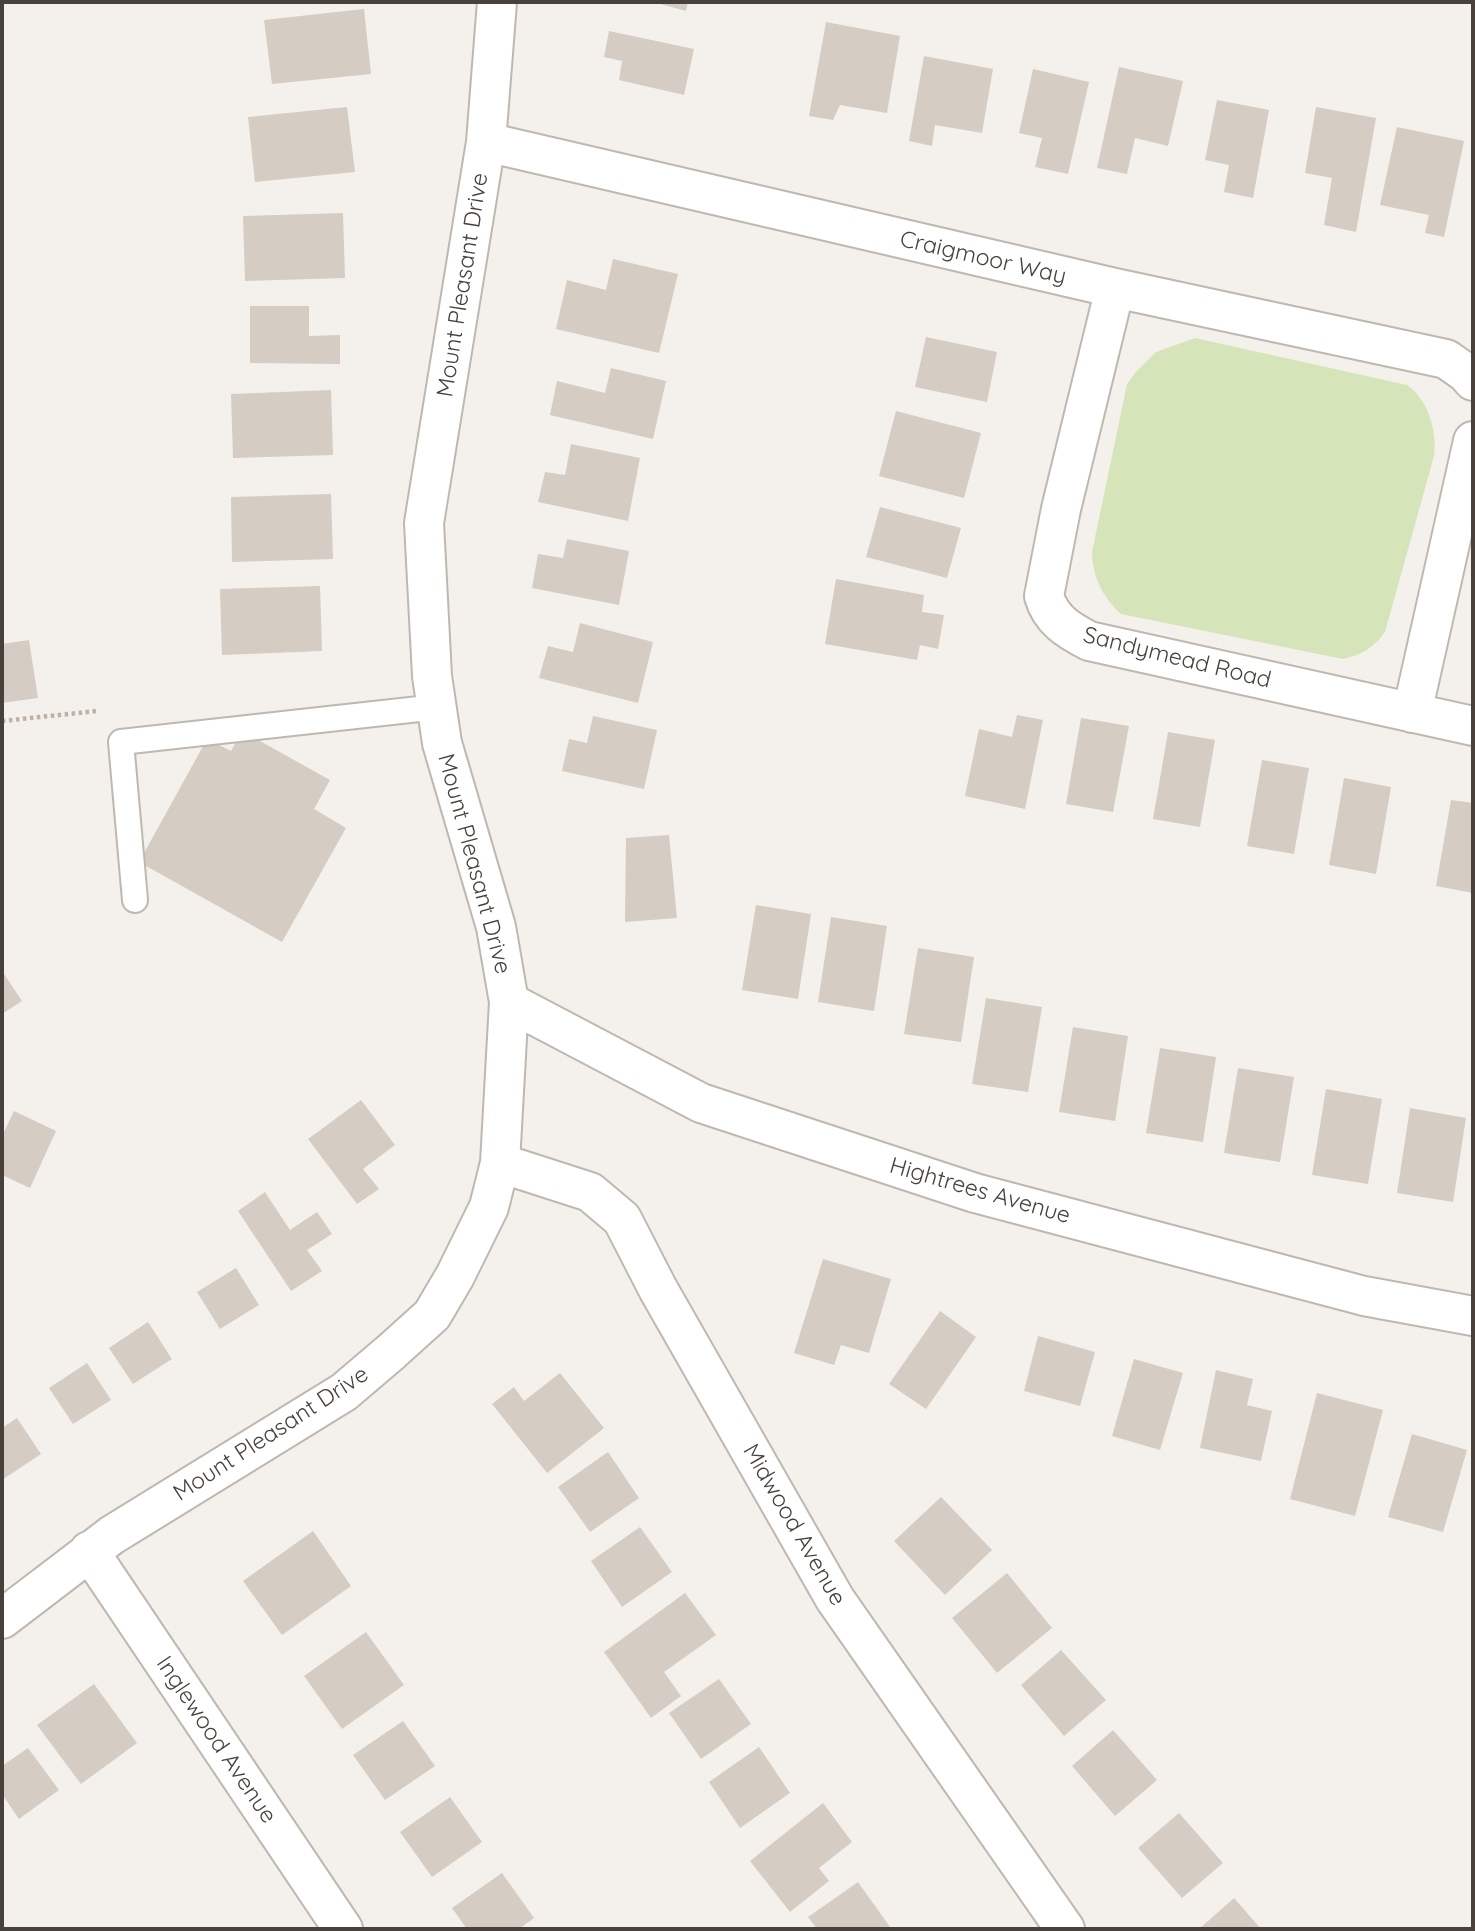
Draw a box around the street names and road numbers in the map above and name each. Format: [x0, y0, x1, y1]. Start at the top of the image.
street label: Mount Pleasant Drive [432, 171, 494, 399]
street label: Craigmoor Way [897, 225, 1069, 291]
street label: Sandymead Road [1080, 621, 1274, 695]
street label: Mount Pleasant Drive [431, 751, 517, 977]
street label: Hightrees Avenue [886, 1152, 1074, 1230]
street label: Mount Pleasant Drive [168, 1361, 374, 1507]
street label: Midwood Avenue [737, 1439, 851, 1611]
street label: Inglewood Avenue [150, 1651, 282, 1829]

